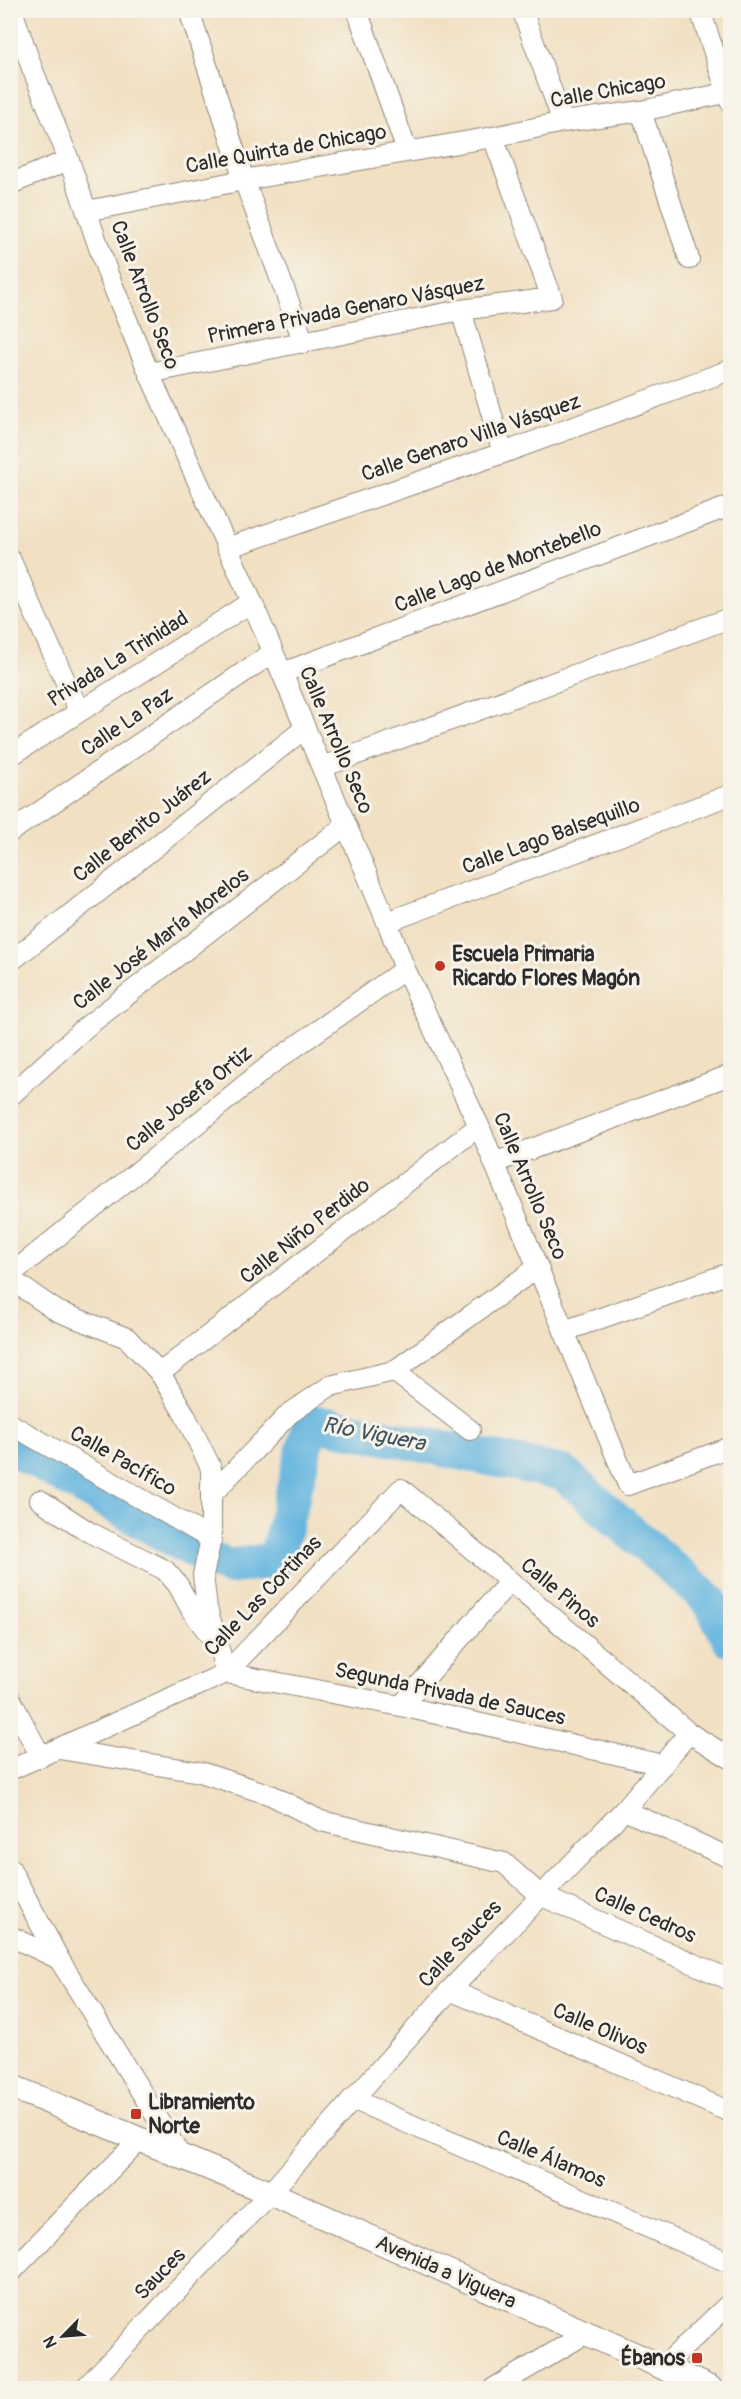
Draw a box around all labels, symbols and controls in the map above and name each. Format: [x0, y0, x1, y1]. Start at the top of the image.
street label: Calle Chicago [548, 68, 668, 114]
street label: Calle Quinta de Chicago [183, 118, 389, 180]
street label: Calle Arrollo Seco [104, 217, 186, 373]
street label: Primera Privada Genaro Vásquez [205, 270, 487, 350]
street label: Calle Genaro Villa Vásquez [358, 388, 584, 488]
street label: Calle Lago de Montebello [391, 515, 605, 619]
street label: Privada La Trinidad [43, 605, 193, 713]
street label: Calle Arrollo Seco [293, 662, 379, 818]
street label: Calle La Paz [76, 681, 178, 763]
street label: Calle Benito Juárez [67, 764, 217, 888]
street label: Calle Lago Balsequillo [458, 791, 644, 881]
street label: Calle José María Morelos [68, 861, 255, 1016]
place label: Escuela Primaria Ricardo Flores Magón [452, 941, 640, 992]
marker: Escuela Primaria Ricardo Flores Magón [433, 959, 447, 973]
street label: Calle Josefa Ortiz [120, 1040, 258, 1158]
street label: Calle Arrollo Seco [487, 1108, 573, 1264]
street label: Calle Niño Perdido [235, 1172, 375, 1290]
water label: Río Viguera [320, 1410, 429, 1458]
street label: Calle Pacífico [65, 1420, 181, 1502]
street label: Calle Las Cortinas [198, 1529, 328, 1662]
street label: Calle Pinos [515, 1552, 606, 1634]
street label: Segunda Privada de Sauces [332, 1656, 568, 1732]
street label: Calle Cedros [590, 1881, 701, 1950]
street label: Calle Sauces [413, 1894, 508, 1993]
street label: Calle Olivos [548, 1997, 652, 2061]
place label: Libramiento Norte [148, 2089, 256, 2140]
marker: Libramiento Norte [129, 2107, 143, 2121]
street label: Calle Álamos [492, 2124, 610, 2194]
street label: Avenida a Viguera [371, 2229, 521, 2315]
street label: Sauces [129, 2242, 192, 2306]
north arrow [33, 2306, 93, 2366]
text: N [39, 2333, 62, 2351]
place label: Ébanos [621, 2344, 686, 2372]
marker: Ébanos [690, 2351, 704, 2365]

